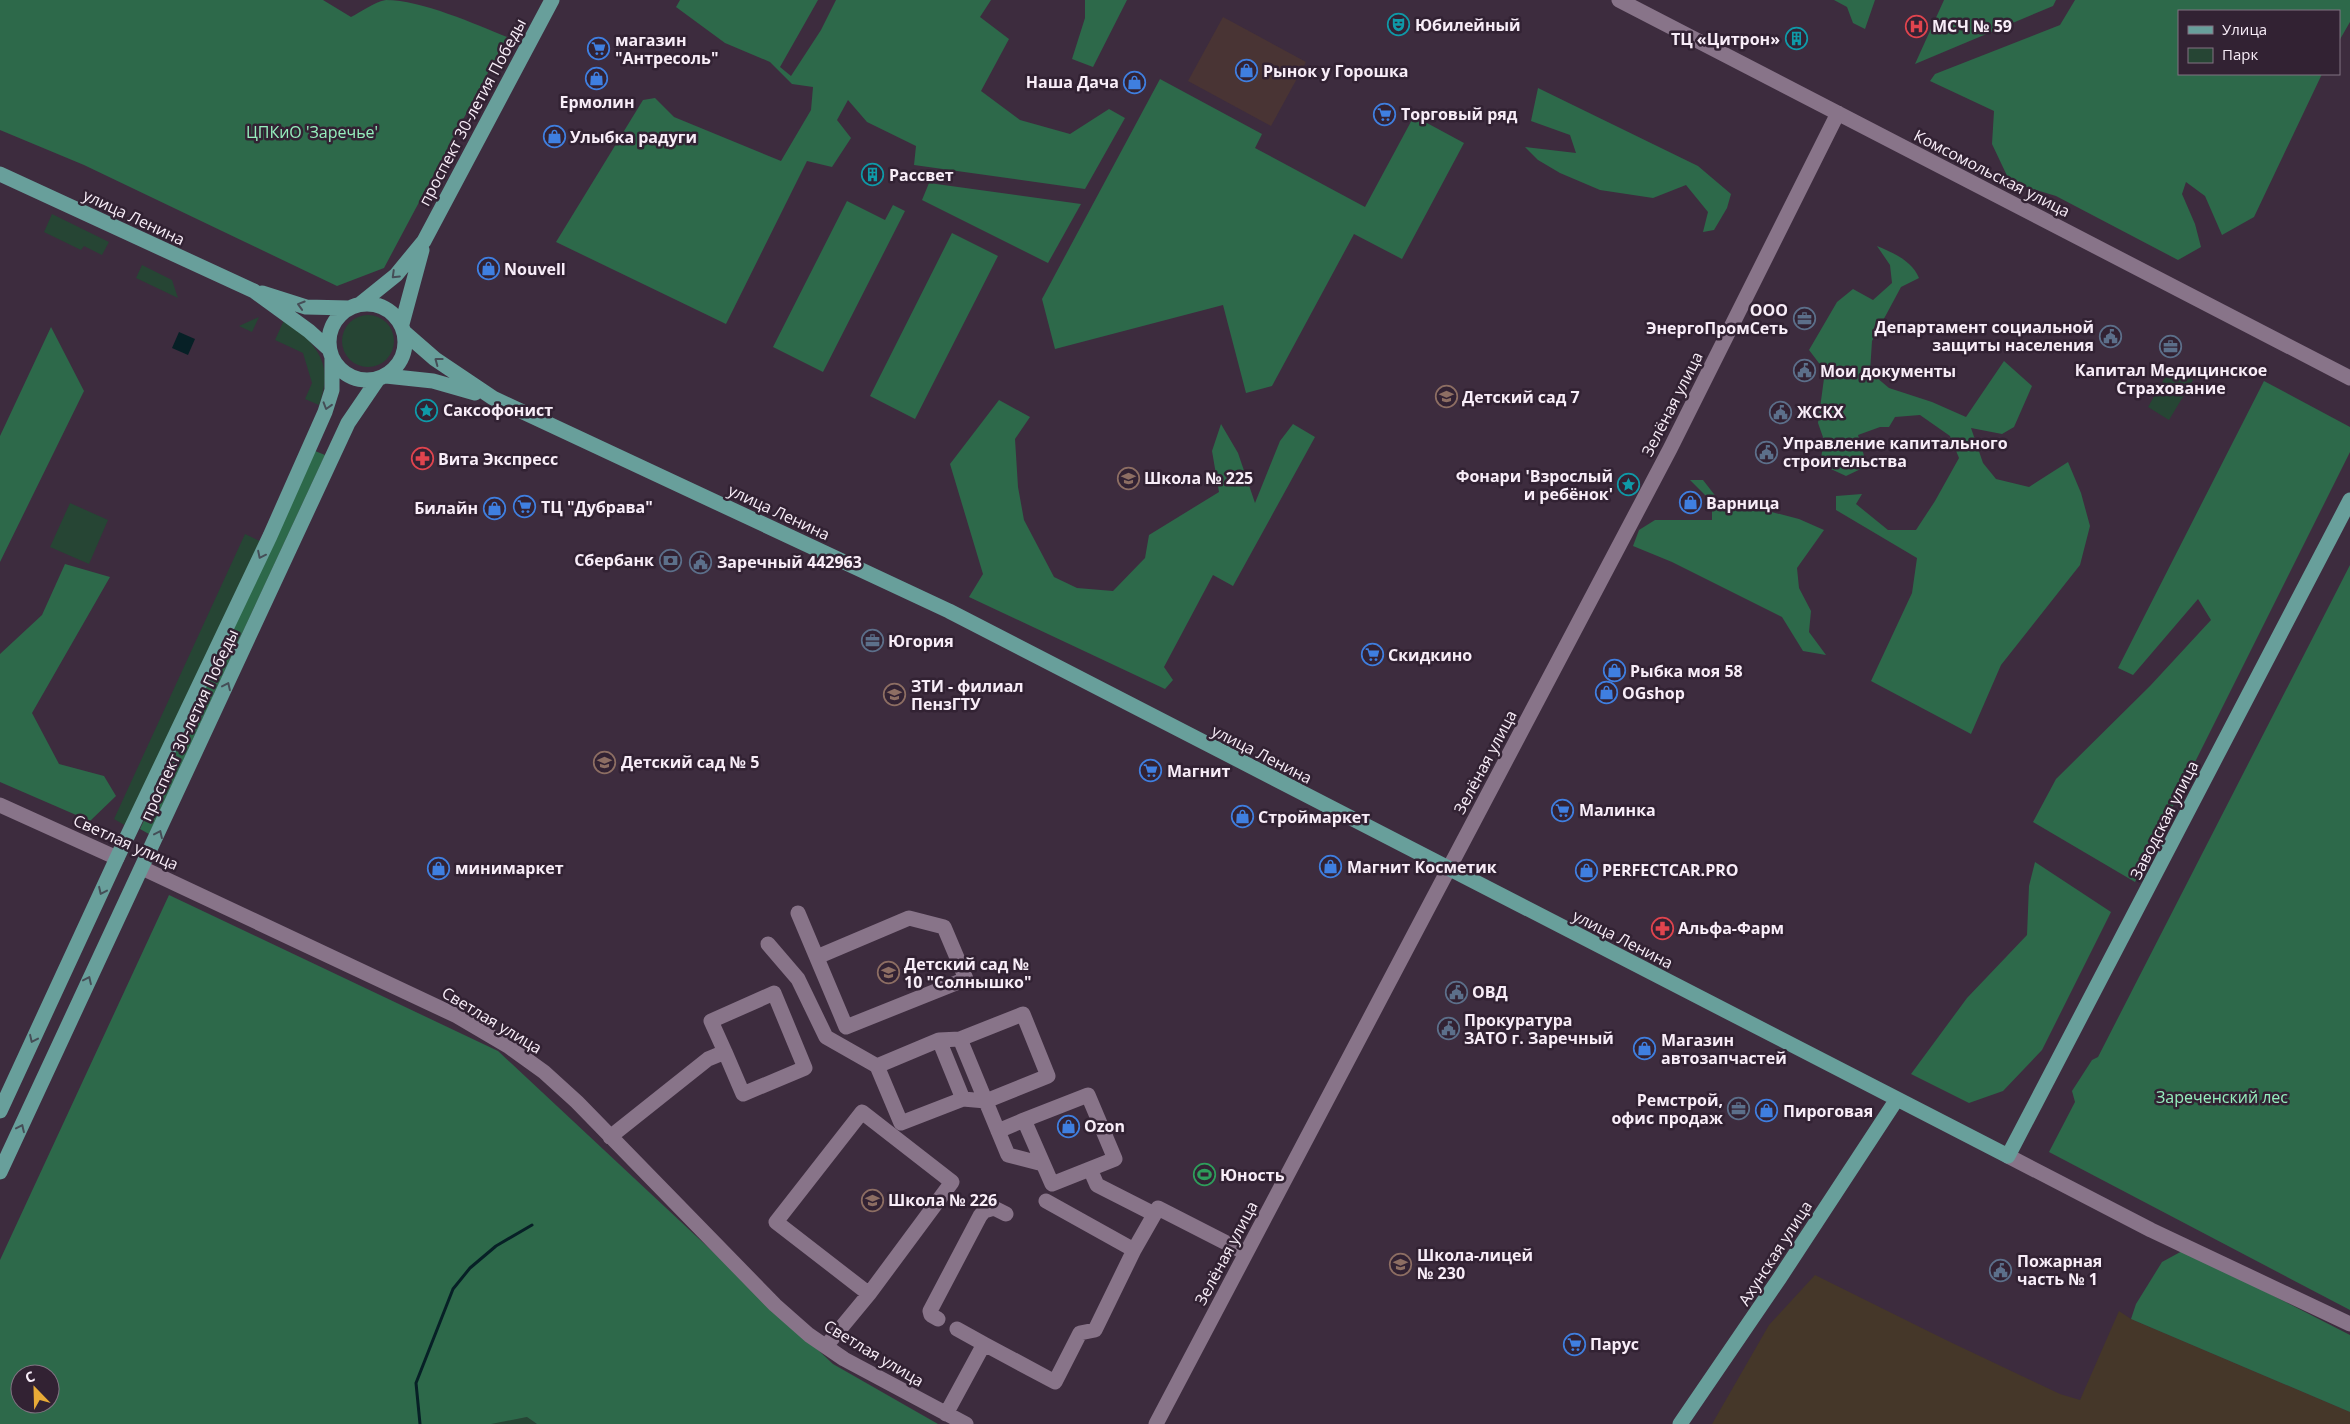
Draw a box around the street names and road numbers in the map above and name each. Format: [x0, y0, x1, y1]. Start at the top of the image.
street label: проспект 30-летия Победы [413, 14, 531, 210]
street label: Комсомольская улица [1910, 124, 2074, 222]
street label: улица Ленина [80, 184, 188, 250]
street label: Зелёная улица [1636, 348, 1708, 460]
street label: улица Ленина [725, 479, 833, 545]
street label: проспект 30-летия Победы [135, 625, 243, 825]
street label: Зелёная улица [1448, 706, 1522, 818]
street label: улица Ленина [1208, 719, 1316, 789]
street label: Заводская улица [2125, 757, 2203, 883]
street label: Светлая улица [70, 809, 182, 875]
street label: улица Ленина [1569, 904, 1677, 974]
street label: Светлая улица [438, 981, 546, 1059]
street label: Ахунская улица [1733, 1196, 1817, 1310]
street label: Зелёная улица [1189, 1197, 1263, 1309]
street label: Светлая улица [820, 1314, 928, 1392]

